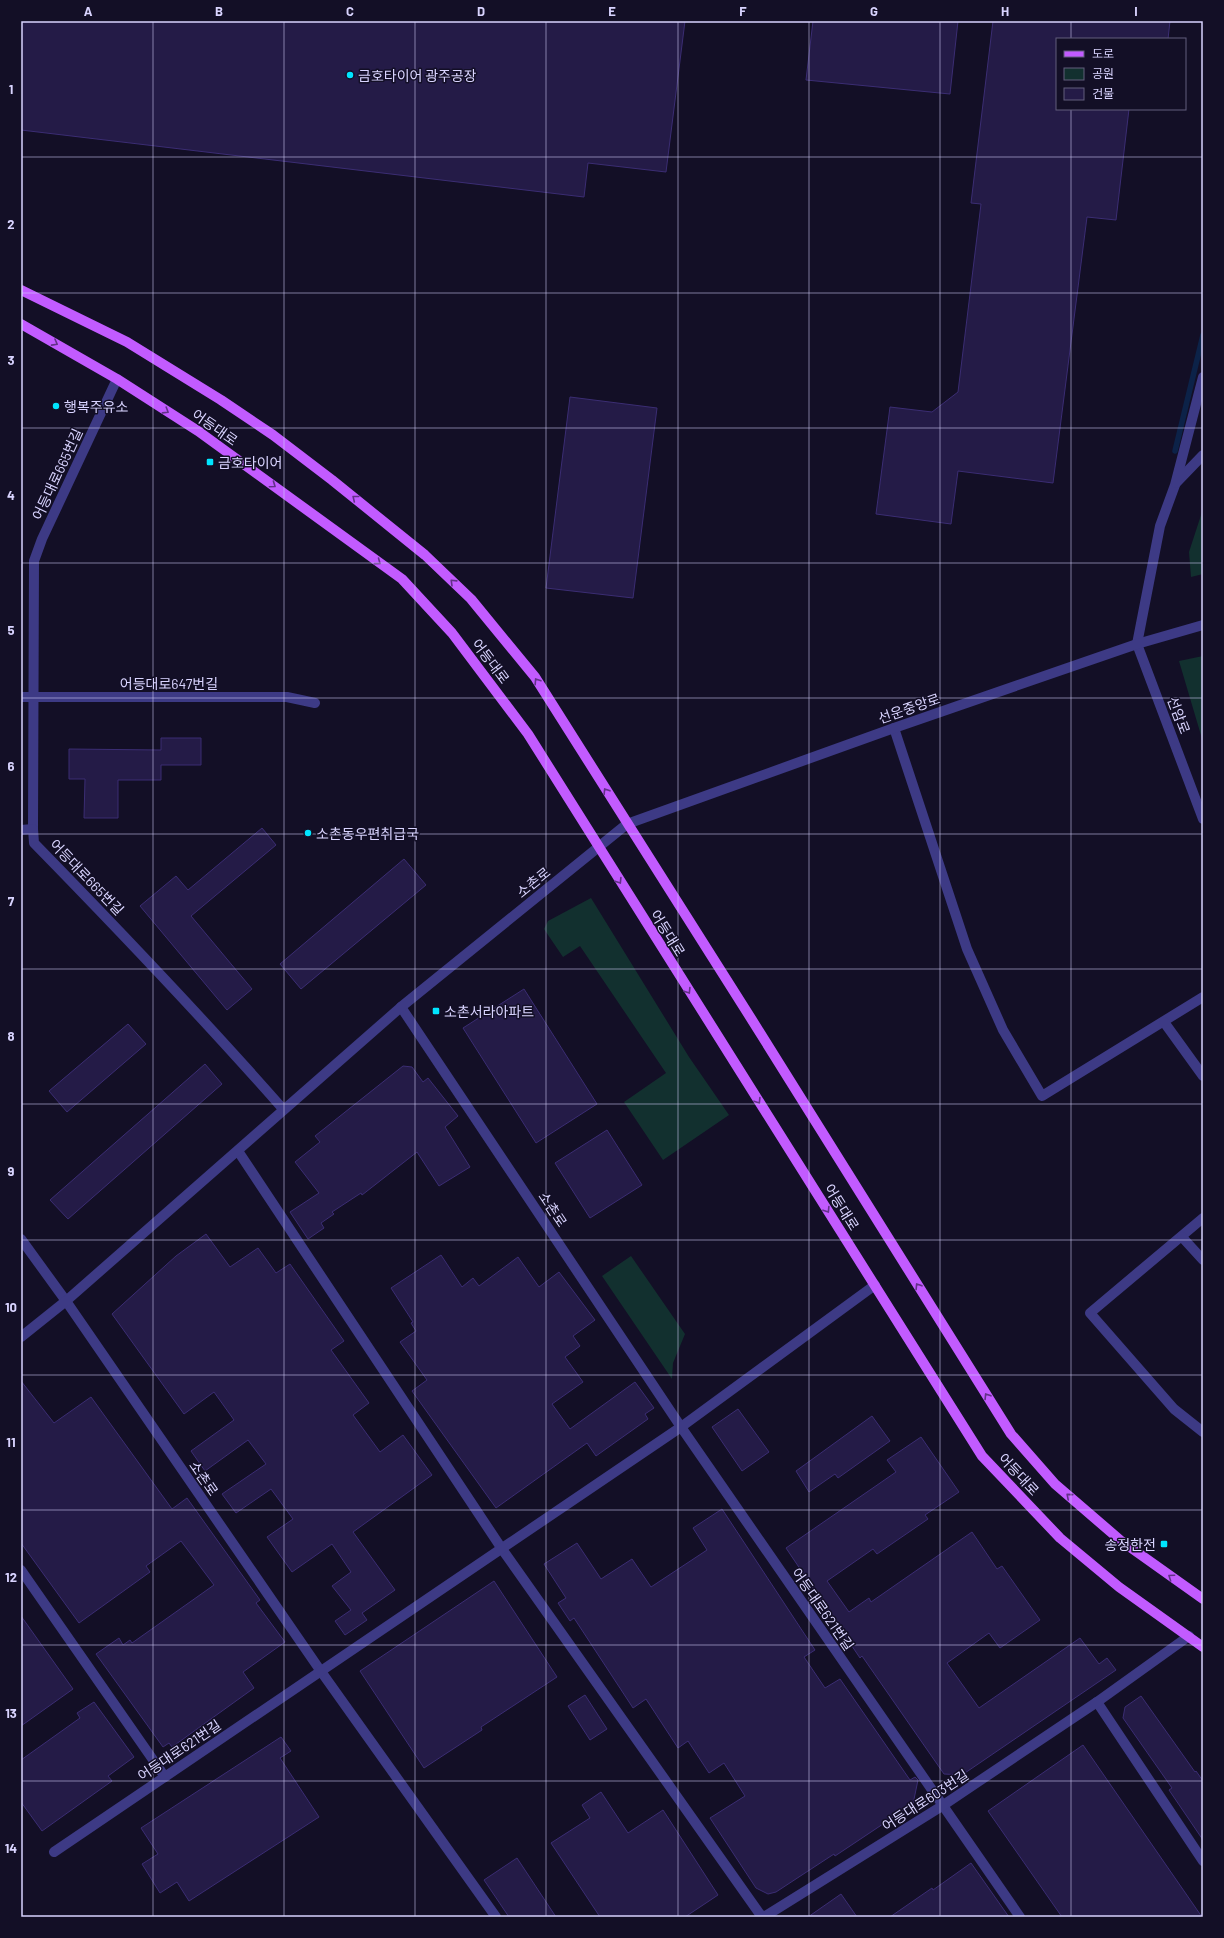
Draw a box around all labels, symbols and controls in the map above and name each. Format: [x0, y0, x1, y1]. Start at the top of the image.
text: A [84, 3, 93, 19]
text: B [215, 3, 223, 19]
text: C [346, 3, 354, 19]
text: D [477, 3, 485, 19]
text: E [608, 3, 616, 19]
text: F [739, 3, 747, 19]
text: G [870, 3, 878, 19]
text: H [1001, 3, 1009, 19]
text: I [1134, 3, 1138, 19]
legend [1056, 38, 1186, 110]
text: 도로 [1092, 46, 1114, 60]
text: 공원 [1092, 66, 1114, 80]
place label: 금호타이어 광주공장 [358, 67, 477, 84]
marker: 금호타이어 광주공장 [345, 70, 355, 80]
text: 1 [9, 81, 13, 97]
text: 건물 [1092, 86, 1114, 100]
text: 2 [7, 216, 15, 232]
one-way arrow [51, 338, 58, 345]
text: 3 [7, 352, 15, 368]
place label: 행복주유소 [64, 398, 129, 415]
marker: 행복주유소 [51, 401, 61, 411]
street label: 어등대로 [189, 405, 241, 449]
one-way arrow [162, 406, 169, 413]
street label: 어등대로665번길 [28, 426, 86, 522]
place label: 금호타이어 [218, 454, 282, 471]
marker: 금호타이어 [205, 457, 215, 467]
one-way arrow [268, 480, 275, 487]
text: 4 [7, 487, 15, 503]
one-way arrow [352, 496, 359, 503]
one-way arrow [373, 557, 380, 564]
one-way arrow [450, 579, 458, 587]
text: 5 [7, 622, 15, 638]
street label: 어등대로 [469, 635, 513, 687]
street label: 어등대로647번길 [120, 675, 218, 692]
one-way arrow [535, 678, 542, 685]
street label: 선운중앙로 [876, 689, 942, 727]
street label: 선암로 [1164, 694, 1194, 736]
text: 6 [8, 758, 15, 774]
one-way arrow [604, 788, 611, 795]
place label: 소촌동우편취급국 [316, 825, 419, 842]
marker: 소촌동우편취급국 [303, 828, 313, 838]
street label: 어등대로665번길 [47, 836, 127, 918]
street label: 소촌로 [513, 863, 553, 901]
one-way arrow [614, 877, 622, 884]
text: 7 [8, 893, 15, 909]
street label: 어등대로 [647, 907, 689, 959]
one-way arrow [683, 987, 691, 994]
place label: 소촌서라아파트 [444, 1003, 534, 1020]
marker: 소촌서라아파트 [431, 1006, 441, 1016]
text: 8 [7, 1028, 15, 1044]
one-way arrow [753, 1097, 760, 1104]
text: 9 [8, 1163, 15, 1179]
street label: 어등대로 [821, 1181, 863, 1233]
street label: 소촌로 [535, 1188, 571, 1230]
one-way arrow [823, 1206, 830, 1213]
one-way arrow [916, 1283, 923, 1290]
text: 10 [5, 1299, 17, 1315]
one-way arrow [985, 1393, 992, 1400]
text: 11 [6, 1434, 16, 1450]
street label: 어등대로 [995, 1449, 1043, 1499]
street label: 소촌로 [186, 1457, 222, 1499]
one-way arrow [1066, 1494, 1074, 1501]
place label: 송정한전 [1104, 1536, 1156, 1553]
marker: 송정한전 [1159, 1539, 1169, 1549]
street label: 어등대로621번길 [788, 1565, 858, 1653]
text: 12 [5, 1569, 17, 1585]
one-way arrow [1168, 1574, 1175, 1582]
text: 13 [5, 1705, 17, 1721]
street label: 어등대로621번길 [134, 1716, 224, 1784]
street label: 어등대로603번길 [879, 1766, 971, 1834]
text: 14 [5, 1840, 17, 1856]

